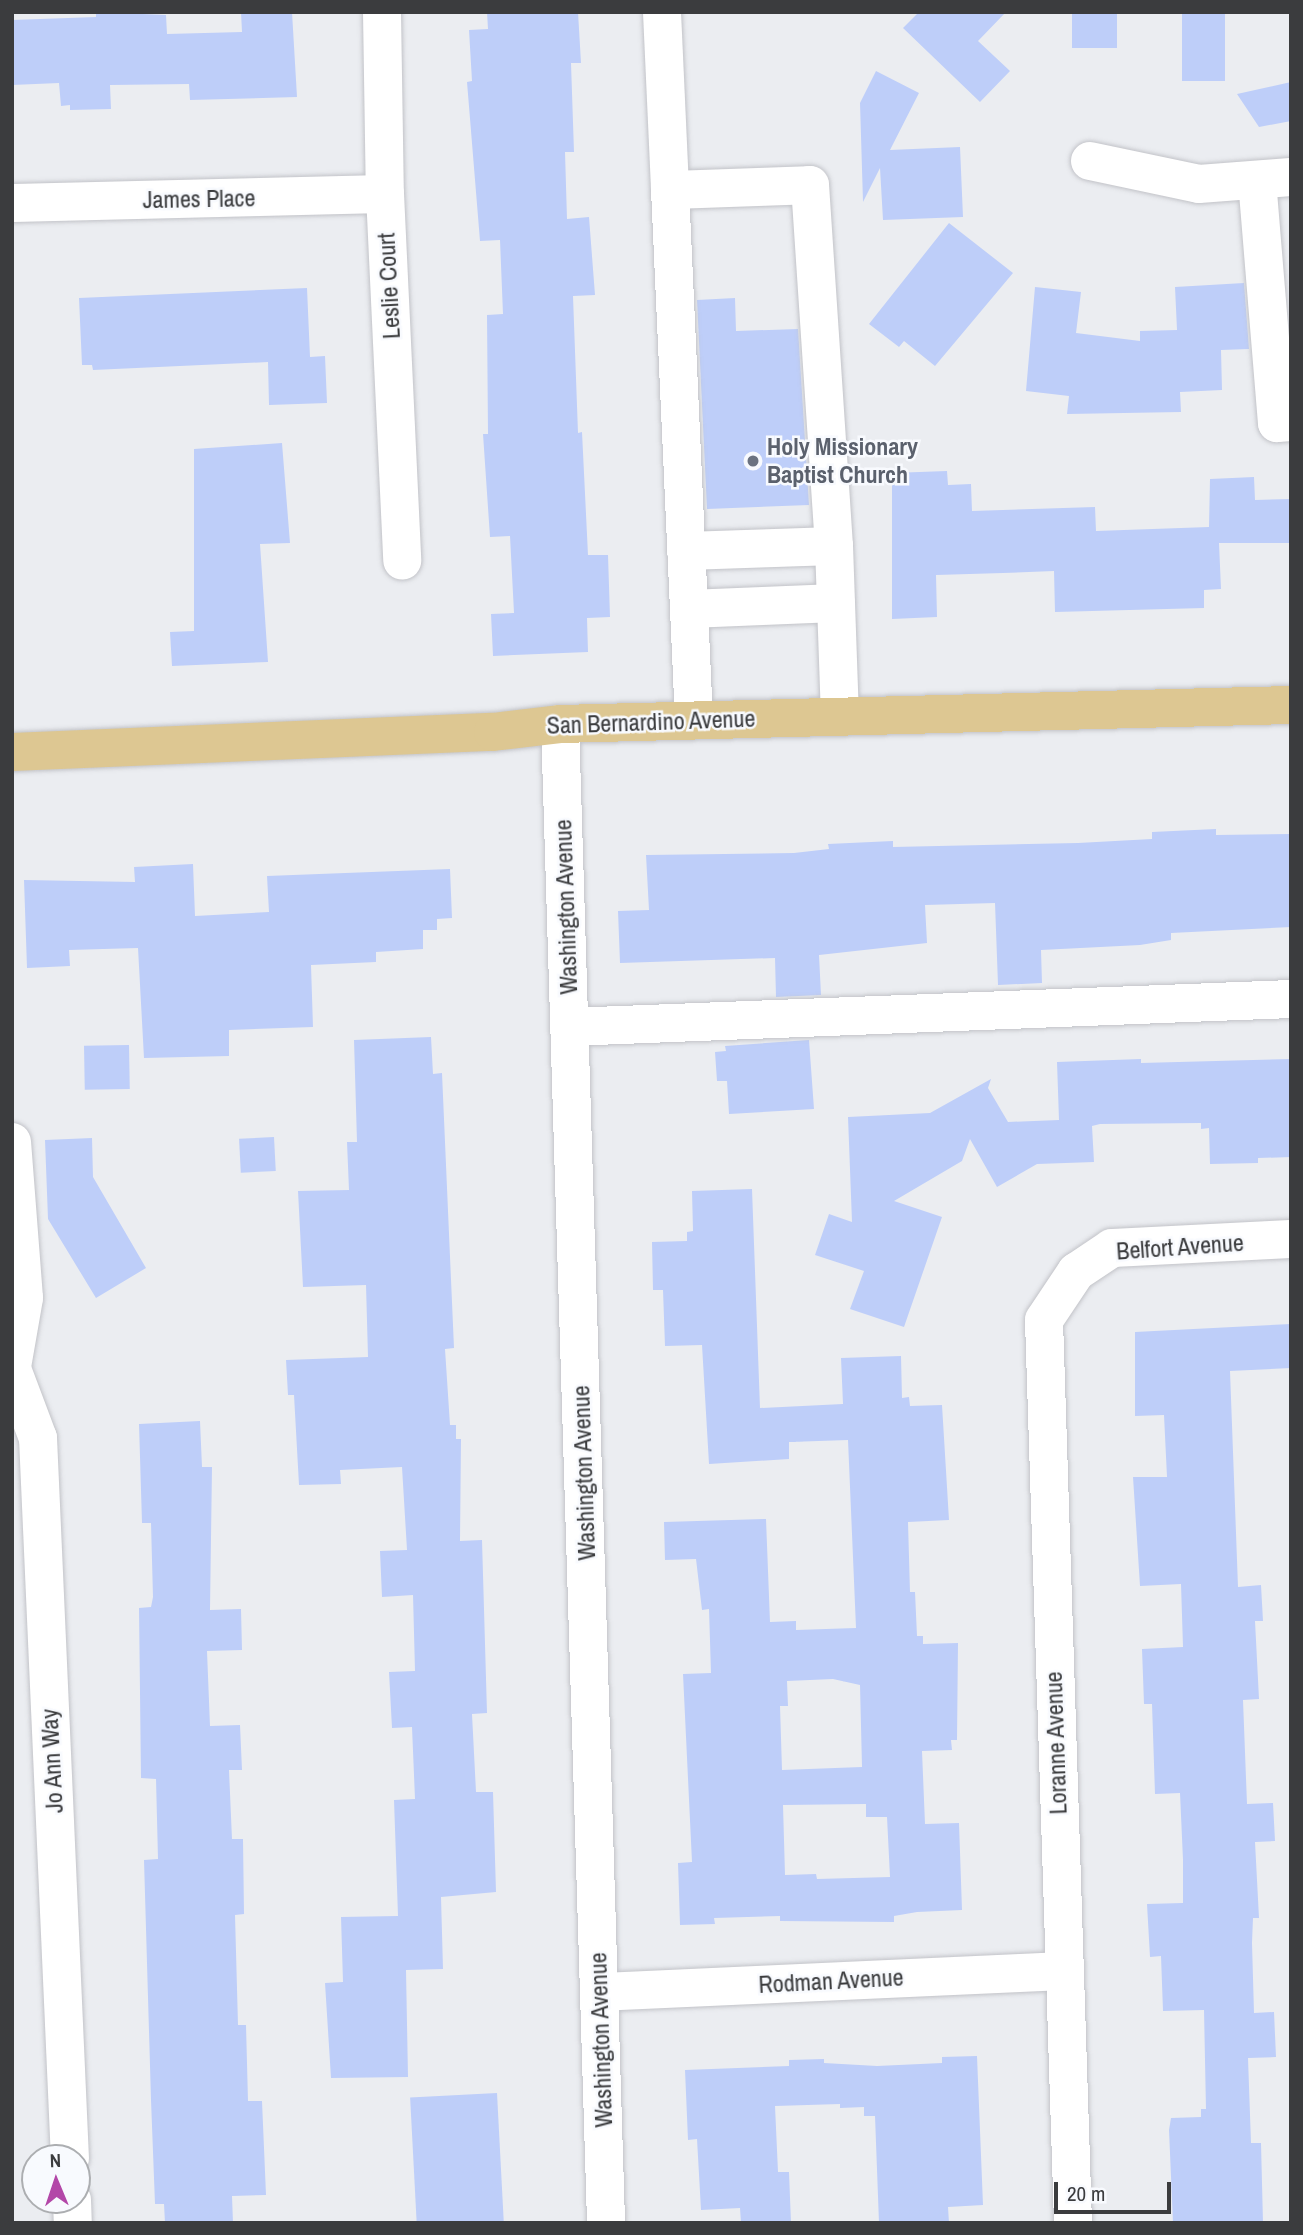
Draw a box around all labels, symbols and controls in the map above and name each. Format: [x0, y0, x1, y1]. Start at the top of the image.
street label: James Place [142, 184, 256, 214]
street label: Leslie Court [372, 232, 406, 340]
place label: Holy Missionary Baptist Church [767, 433, 918, 489]
marker: Holy Missionary Baptist Church [745, 453, 761, 469]
street label: San Bernardino Avenue [546, 704, 756, 740]
street label: Washington Avenue [549, 818, 583, 996]
street label: Belfort Avenue [1115, 1228, 1245, 1266]
street label: Washington Avenue [567, 1384, 601, 1562]
street label: Loranne Avenue [1039, 1670, 1073, 1816]
street label: Jo Ann Way [35, 1708, 69, 1814]
street label: Washington Avenue [584, 1951, 618, 2129]
street label: Rodman Avenue [757, 1963, 905, 1999]
north arrow [21, 2144, 91, 2214]
text: N [49, 2147, 61, 2173]
scale bar [1058, 2168, 1175, 2212]
text: 20 m [1067, 2179, 1105, 2208]

